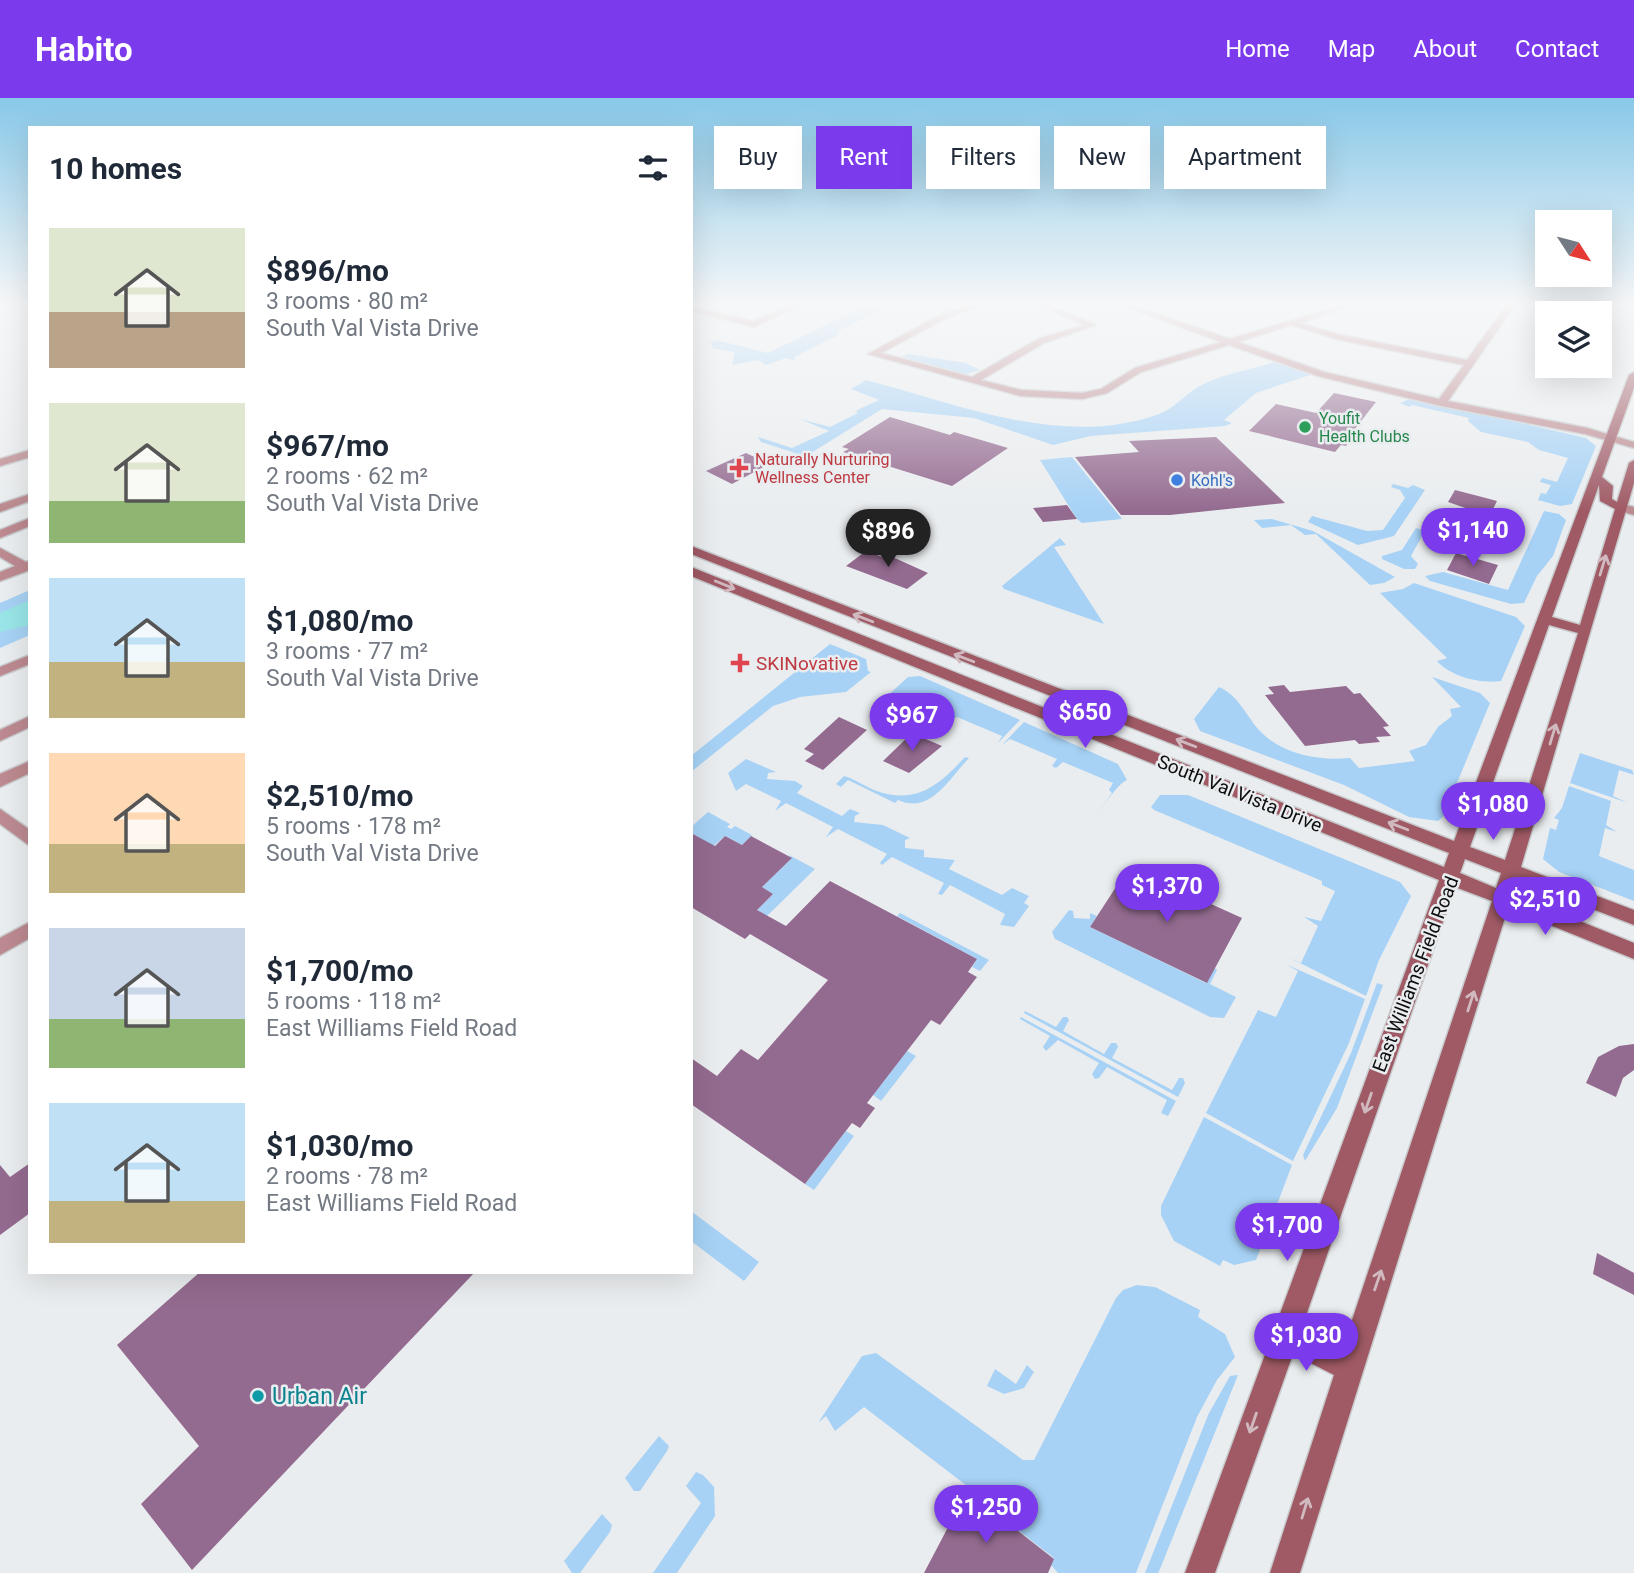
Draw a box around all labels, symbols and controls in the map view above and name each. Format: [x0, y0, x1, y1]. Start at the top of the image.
text: Habito [35, 30, 133, 69]
text: Home [1225, 35, 1290, 63]
text: Map [1328, 35, 1375, 63]
text: About [1413, 35, 1477, 63]
text: Contact [1515, 35, 1599, 63]
chip: Buy [714, 126, 802, 189]
chip: Rent [816, 126, 912, 189]
chip: Filters [926, 126, 1040, 189]
chip: New [1054, 126, 1150, 189]
chip: Apartment [1164, 126, 1326, 189]
icon: filters [634, 149, 672, 187]
text: 10 homes [49, 151, 182, 186]
north arrow [1535, 210, 1612, 287]
map controls [1535, 210, 1612, 378]
text: $896/mo [266, 253, 389, 288]
icon: home [105, 256, 189, 340]
text: 3 rooms · 80 m² [266, 288, 428, 315]
button: layers [1535, 301, 1612, 378]
text: South Val Vista Drive [266, 315, 479, 342]
place label: Youfit Health Clubs [1319, 409, 1410, 446]
marker: Youfit Health Clubs [1297, 419, 1313, 435]
text: $967/mo [266, 428, 389, 463]
icon: home [105, 431, 189, 515]
place label: Naturally Nurturing Wellness Center [755, 450, 890, 487]
marker: Naturally Nurturing Wellness Center [729, 458, 749, 478]
text: 2 rooms · 62 m² [266, 463, 428, 490]
place label: Kohl's [1191, 471, 1233, 490]
marker: Kohl's [1169, 472, 1185, 488]
text: South Val Vista Drive [266, 490, 479, 517]
pin: $1,140 [1416, 508, 1530, 568]
pin: $896 [847, 510, 929, 569]
text: $1,140 [1437, 517, 1509, 544]
text: $896 [862, 518, 914, 545]
one-way arrow [1598, 554, 1611, 576]
one-way arrow [714, 579, 736, 592]
text: $1,080/mo [266, 603, 414, 638]
icon: home [105, 606, 189, 690]
one-way arrow [853, 611, 875, 624]
text: 3 rooms · 77 m² [266, 638, 428, 665]
one-way arrow [954, 650, 976, 663]
place label: SKINovative [756, 652, 858, 675]
marker: SKINovative [730, 653, 750, 673]
text: South Val Vista Drive [266, 665, 479, 692]
pin: $650 [1044, 690, 1126, 750]
pin: $967 [871, 694, 953, 753]
text: $650 [1059, 699, 1111, 726]
text: $967 [886, 702, 938, 729]
one-way arrow [1547, 724, 1560, 746]
one-way arrow [1176, 735, 1197, 748]
street label: South Val Vista Drive [1154, 750, 1326, 837]
text: $2,510/mo [266, 778, 414, 813]
icon: home [105, 781, 189, 865]
pin: $1,080 [1436, 782, 1550, 842]
text: $1,080 [1457, 791, 1529, 818]
text: 5 rooms · 178 m² [266, 813, 441, 840]
one-way arrow [1387, 818, 1409, 831]
text: South Val Vista Drive [266, 840, 479, 867]
pin: $1,370 [1110, 864, 1224, 924]
text: $1,370 [1131, 873, 1203, 900]
street label: East Williams Field Road [1368, 873, 1463, 1075]
pin: $2,510 [1488, 878, 1602, 937]
text: $2,510 [1509, 886, 1581, 913]
text: $1,700/mo [266, 953, 414, 988]
icon: home [105, 956, 189, 1040]
text: 5 rooms · 118 m² [266, 988, 441, 1015]
one-way arrow [1465, 990, 1478, 1012]
text: East Williams Field Road [266, 1015, 517, 1042]
one-way arrow [1361, 1092, 1374, 1114]
text: $1,030/mo [266, 1128, 414, 1163]
icon: home [105, 1131, 189, 1215]
text: 2 rooms · 78 m² [266, 1163, 428, 1190]
text: East Williams Field Road [266, 1190, 517, 1217]
pin: $1,700 [1230, 1204, 1344, 1263]
text: $1,700 [1251, 1212, 1323, 1239]
one-way arrow [1373, 1269, 1385, 1291]
pin: $1,030 [1249, 1314, 1363, 1373]
text: $1,030 [1270, 1322, 1342, 1349]
place label: Urban Air [272, 1383, 367, 1410]
marker: Urban Air [250, 1388, 266, 1404]
one-way arrow [1246, 1411, 1258, 1433]
pin: $1,250 [929, 1486, 1043, 1545]
text: $1,250 [950, 1494, 1022, 1521]
one-way arrow [1300, 1497, 1313, 1519]

